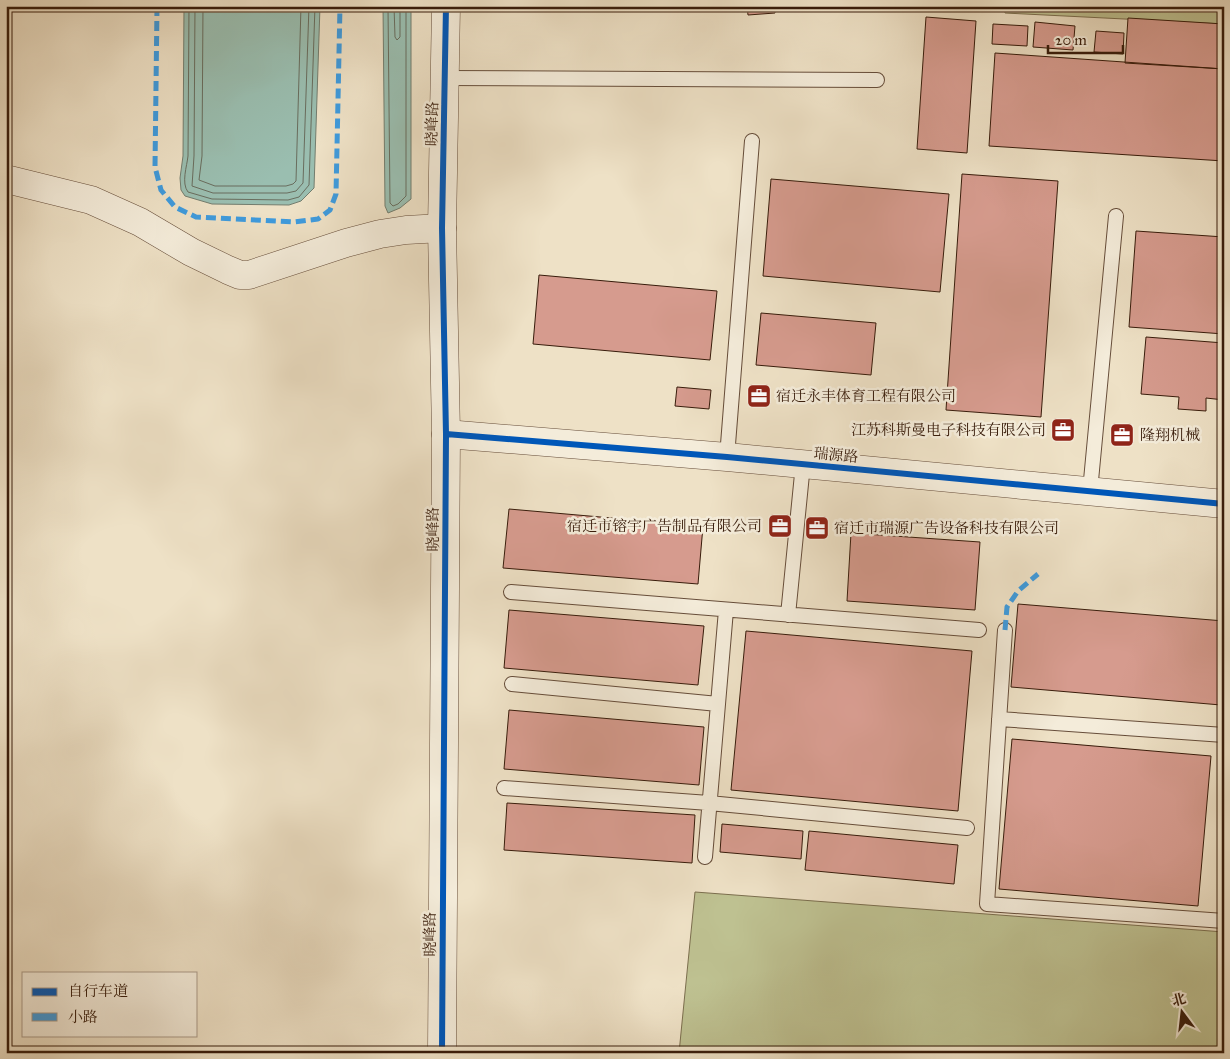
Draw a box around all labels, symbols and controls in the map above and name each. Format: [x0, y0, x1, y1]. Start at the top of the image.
scale bar [1048, 22, 1122, 54]
text: 20 m [1055, 31, 1087, 49]
street label: 晓峰路 [423, 101, 441, 147]
office icon: 宿迁永丰体育工程有限公司 [746, 383, 772, 409]
place label: 宿迁永丰体育工程有限公司 [776, 387, 956, 405]
office icon: 江苏科斯曼电子科技有限公司 [1050, 417, 1076, 443]
place label: 江苏科斯曼电子科技有限公司 [851, 421, 1046, 439]
office icon: 隆翔机械 [1109, 422, 1135, 448]
place label: 隆翔机械 [1140, 426, 1200, 444]
street label: 瑞源路 [813, 444, 859, 466]
street label: 晓峰路 [424, 506, 442, 552]
office icon: 宿迁市镕宇广告制品有限公司 [767, 513, 793, 539]
office icon: 宿迁市瑞源广告设备科技有限公司 [804, 515, 830, 541]
place label: 宿迁市镕宇广告制品有限公司 [567, 517, 762, 535]
place label: 宿迁市瑞源广告设备科技有限公司 [834, 519, 1059, 537]
street label: 晓峰路 [421, 911, 439, 957]
legend [22, 972, 198, 1036]
text: 自行车道 [68, 982, 128, 1000]
north arrow [1158, 986, 1208, 1036]
text: 北 [1170, 990, 1188, 1010]
text: 小路 [68, 1008, 98, 1026]

